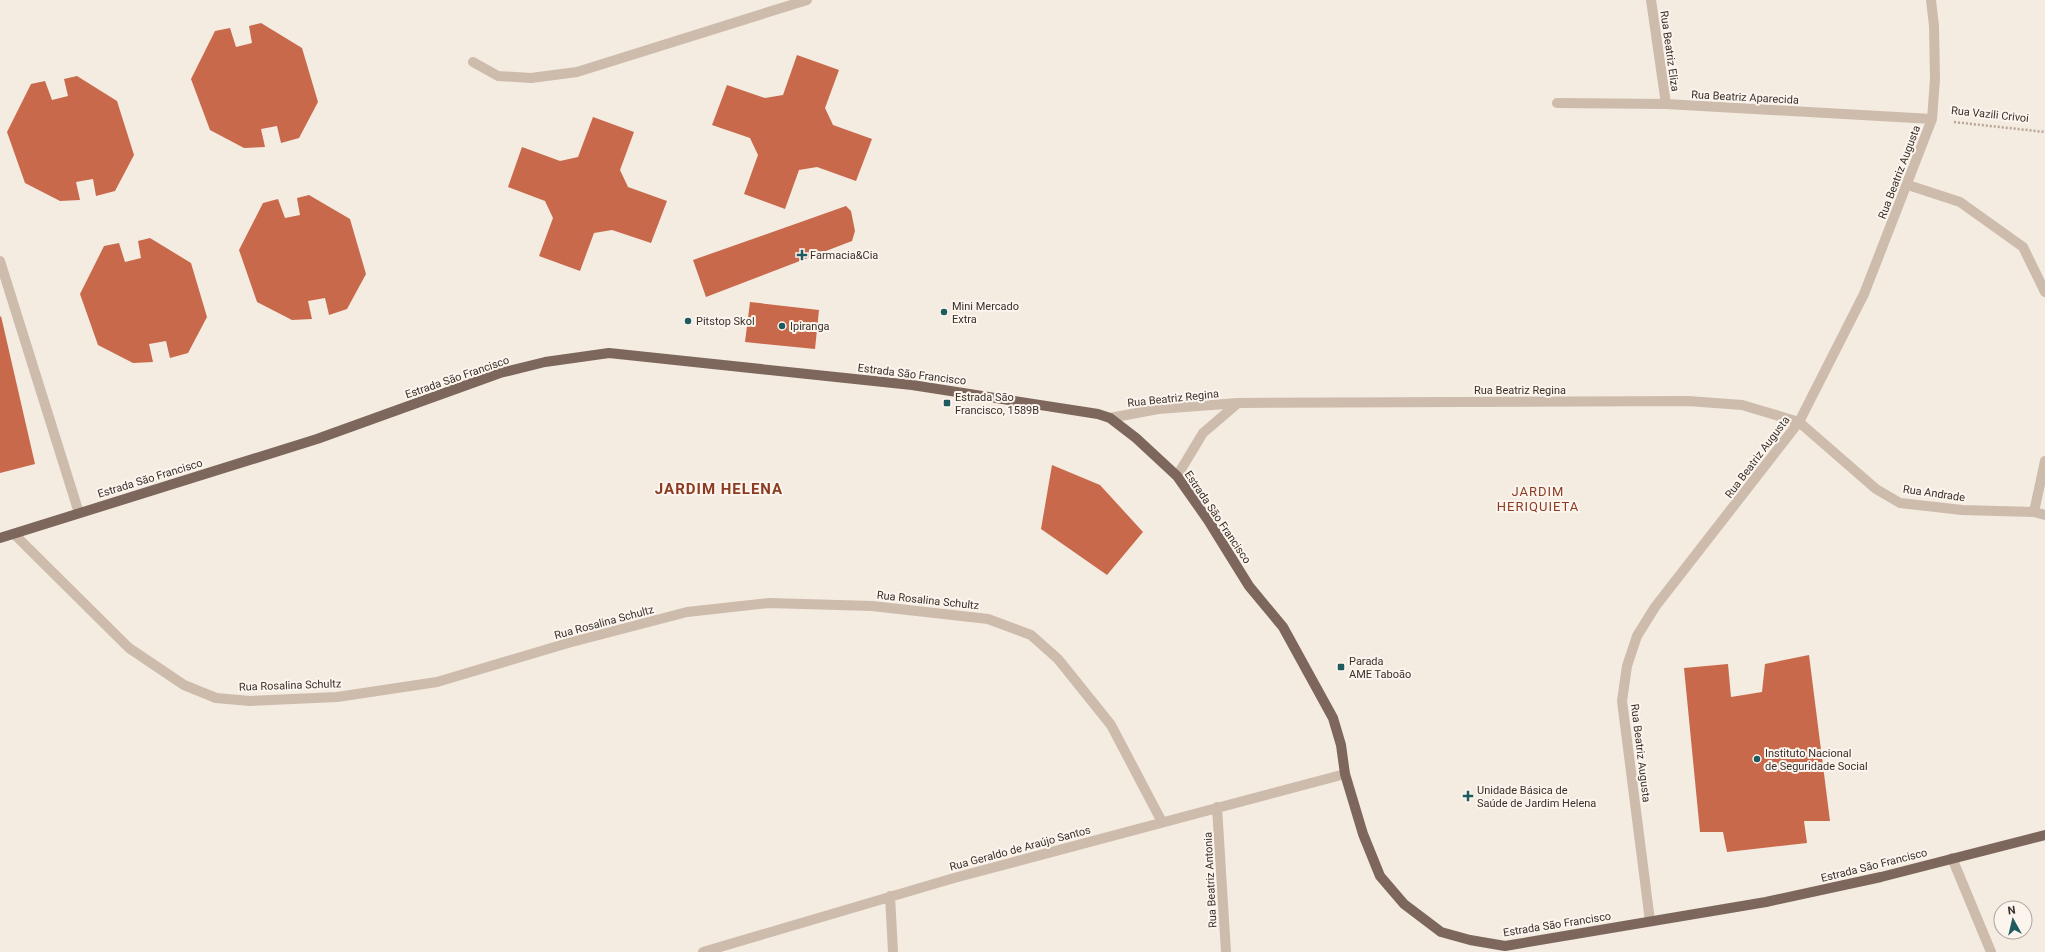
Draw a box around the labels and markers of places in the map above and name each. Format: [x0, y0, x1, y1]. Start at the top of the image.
place label: Farmacia&Cia [810, 249, 878, 262]
marker: Farmacia&Cia [797, 250, 807, 260]
place label: Mini Mercado Extra [952, 300, 1019, 326]
marker: Mini Mercado Extra [939, 307, 949, 317]
place label: Pitstop Skol [696, 315, 755, 328]
marker: Pitstop Skol [683, 316, 693, 326]
place label: Ipiranga [790, 320, 830, 333]
marker: Ipiranga [777, 321, 787, 331]
place label: Estrada São Francisco, 1589B [955, 391, 1039, 417]
marker: Estrada São Francisco, 1589B [942, 398, 952, 408]
place label: Parada AME Taboão [1349, 655, 1411, 681]
marker: Parada AME Taboão [1336, 662, 1346, 672]
place label: Instituto Nacional de Seguridade Social [1765, 747, 1868, 773]
marker: Instituto Nacional de Seguridade Social [1752, 754, 1762, 764]
place label: Unidade Básica de Saúde de Jardim Helena [1477, 784, 1596, 810]
marker: Unidade Básica de Saúde de Jardim Helena [1462, 790, 1474, 802]

